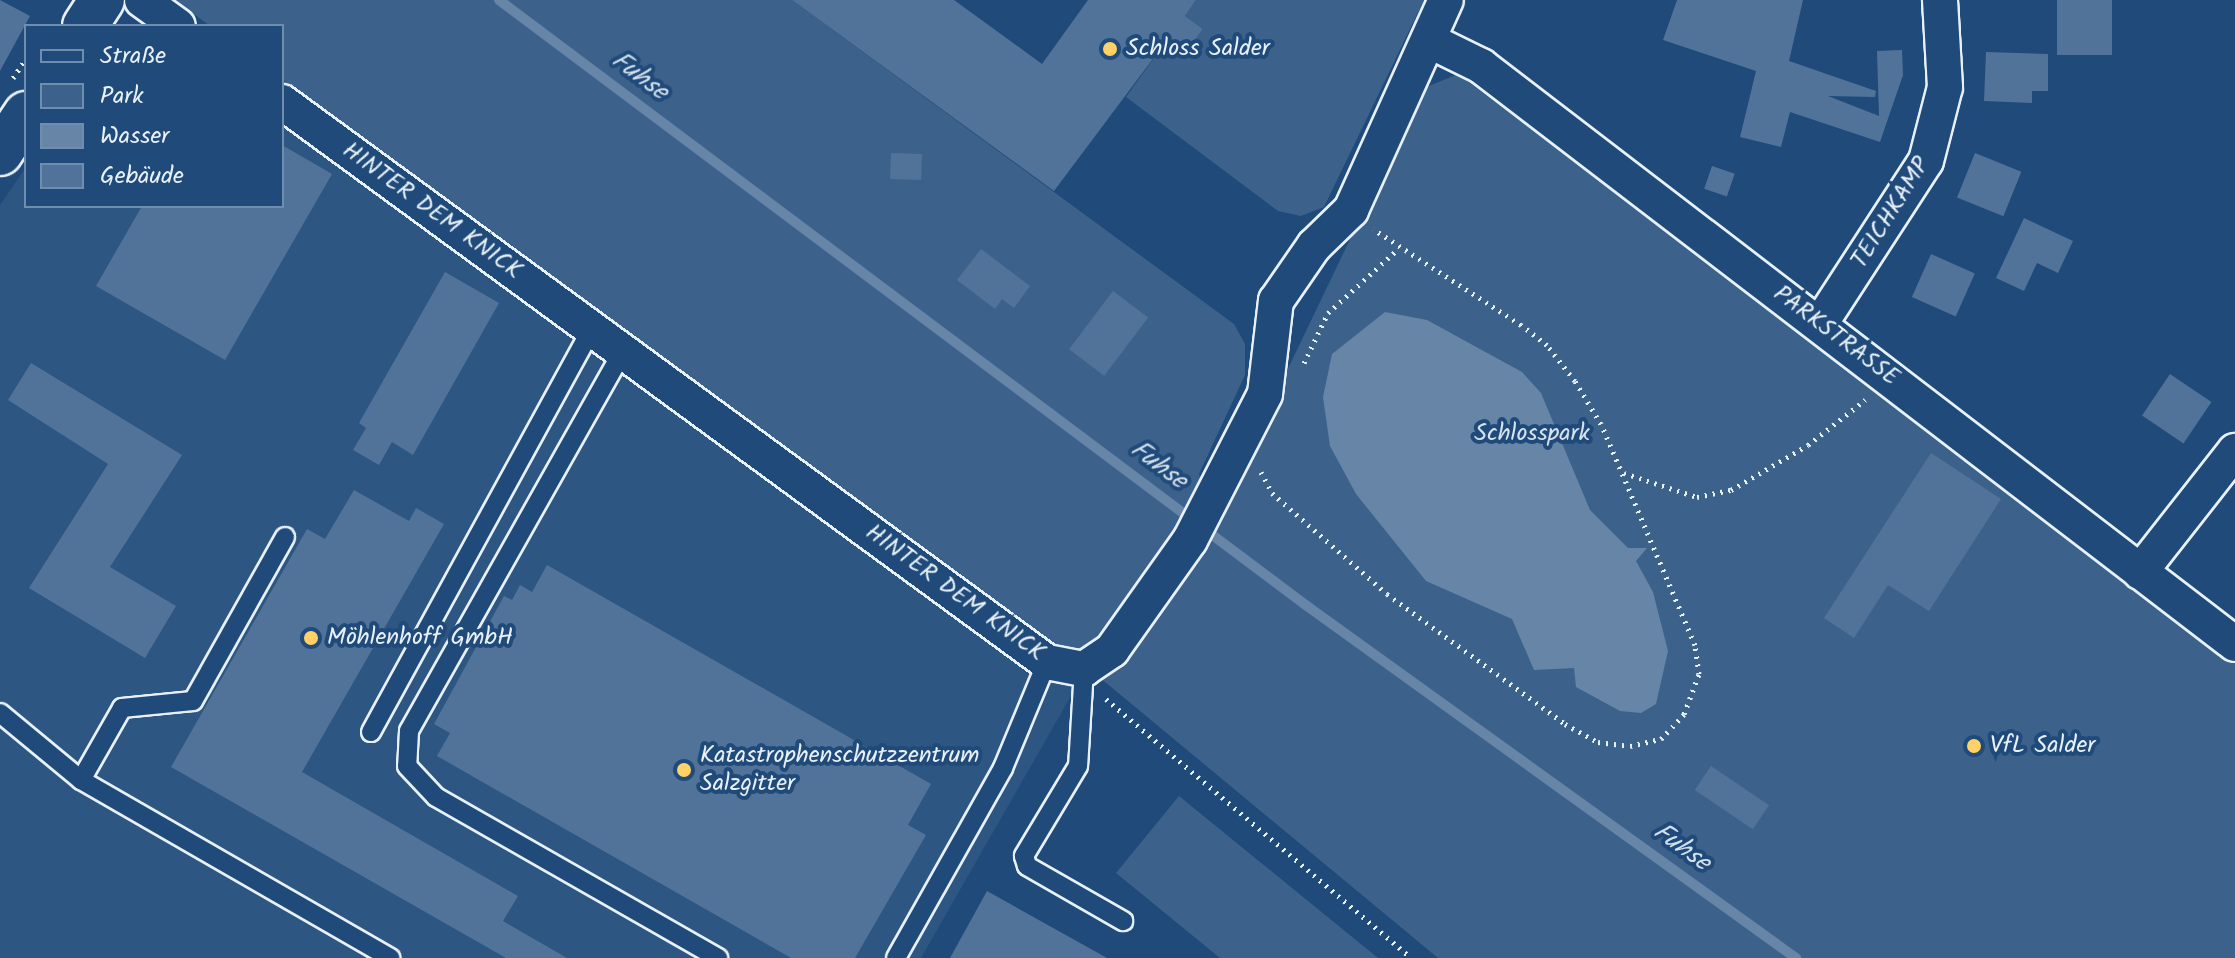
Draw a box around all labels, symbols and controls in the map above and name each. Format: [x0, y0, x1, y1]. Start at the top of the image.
legend [24, 24, 284, 208]
place label: Schloss Salder [1126, 35, 1270, 63]
text: Straße [100, 37, 166, 76]
marker: Schloss Salder [1101, 40, 1119, 58]
water label: Fuhse [605, 46, 673, 108]
text: Park [100, 77, 144, 116]
text: Wasser [100, 117, 169, 156]
street label: HINTER DEM KNICK [337, 136, 527, 286]
street label: TEICHKAMP [1846, 152, 1936, 274]
text: Gebäude [100, 157, 184, 196]
street label: PARKSTRASSE [1768, 280, 1904, 392]
park label: Schlosspark [1474, 420, 1590, 448]
water label: Fuhse [1124, 435, 1192, 497]
street label: HINTER DEM KNICK [860, 518, 1050, 668]
place label: Möhlenhoff GmbH [327, 624, 513, 652]
marker: Möhlenhoff GmbH [302, 629, 320, 647]
place label: VfL Salder [1990, 732, 2095, 760]
marker: VfL Salder [1965, 737, 1983, 755]
place label: Katastrophenschutzzentrum Salzgitter [700, 742, 979, 798]
marker: Katastrophenschutzzentrum Salzgitter [675, 761, 693, 779]
water label: Fuhse [1646, 817, 1716, 879]

